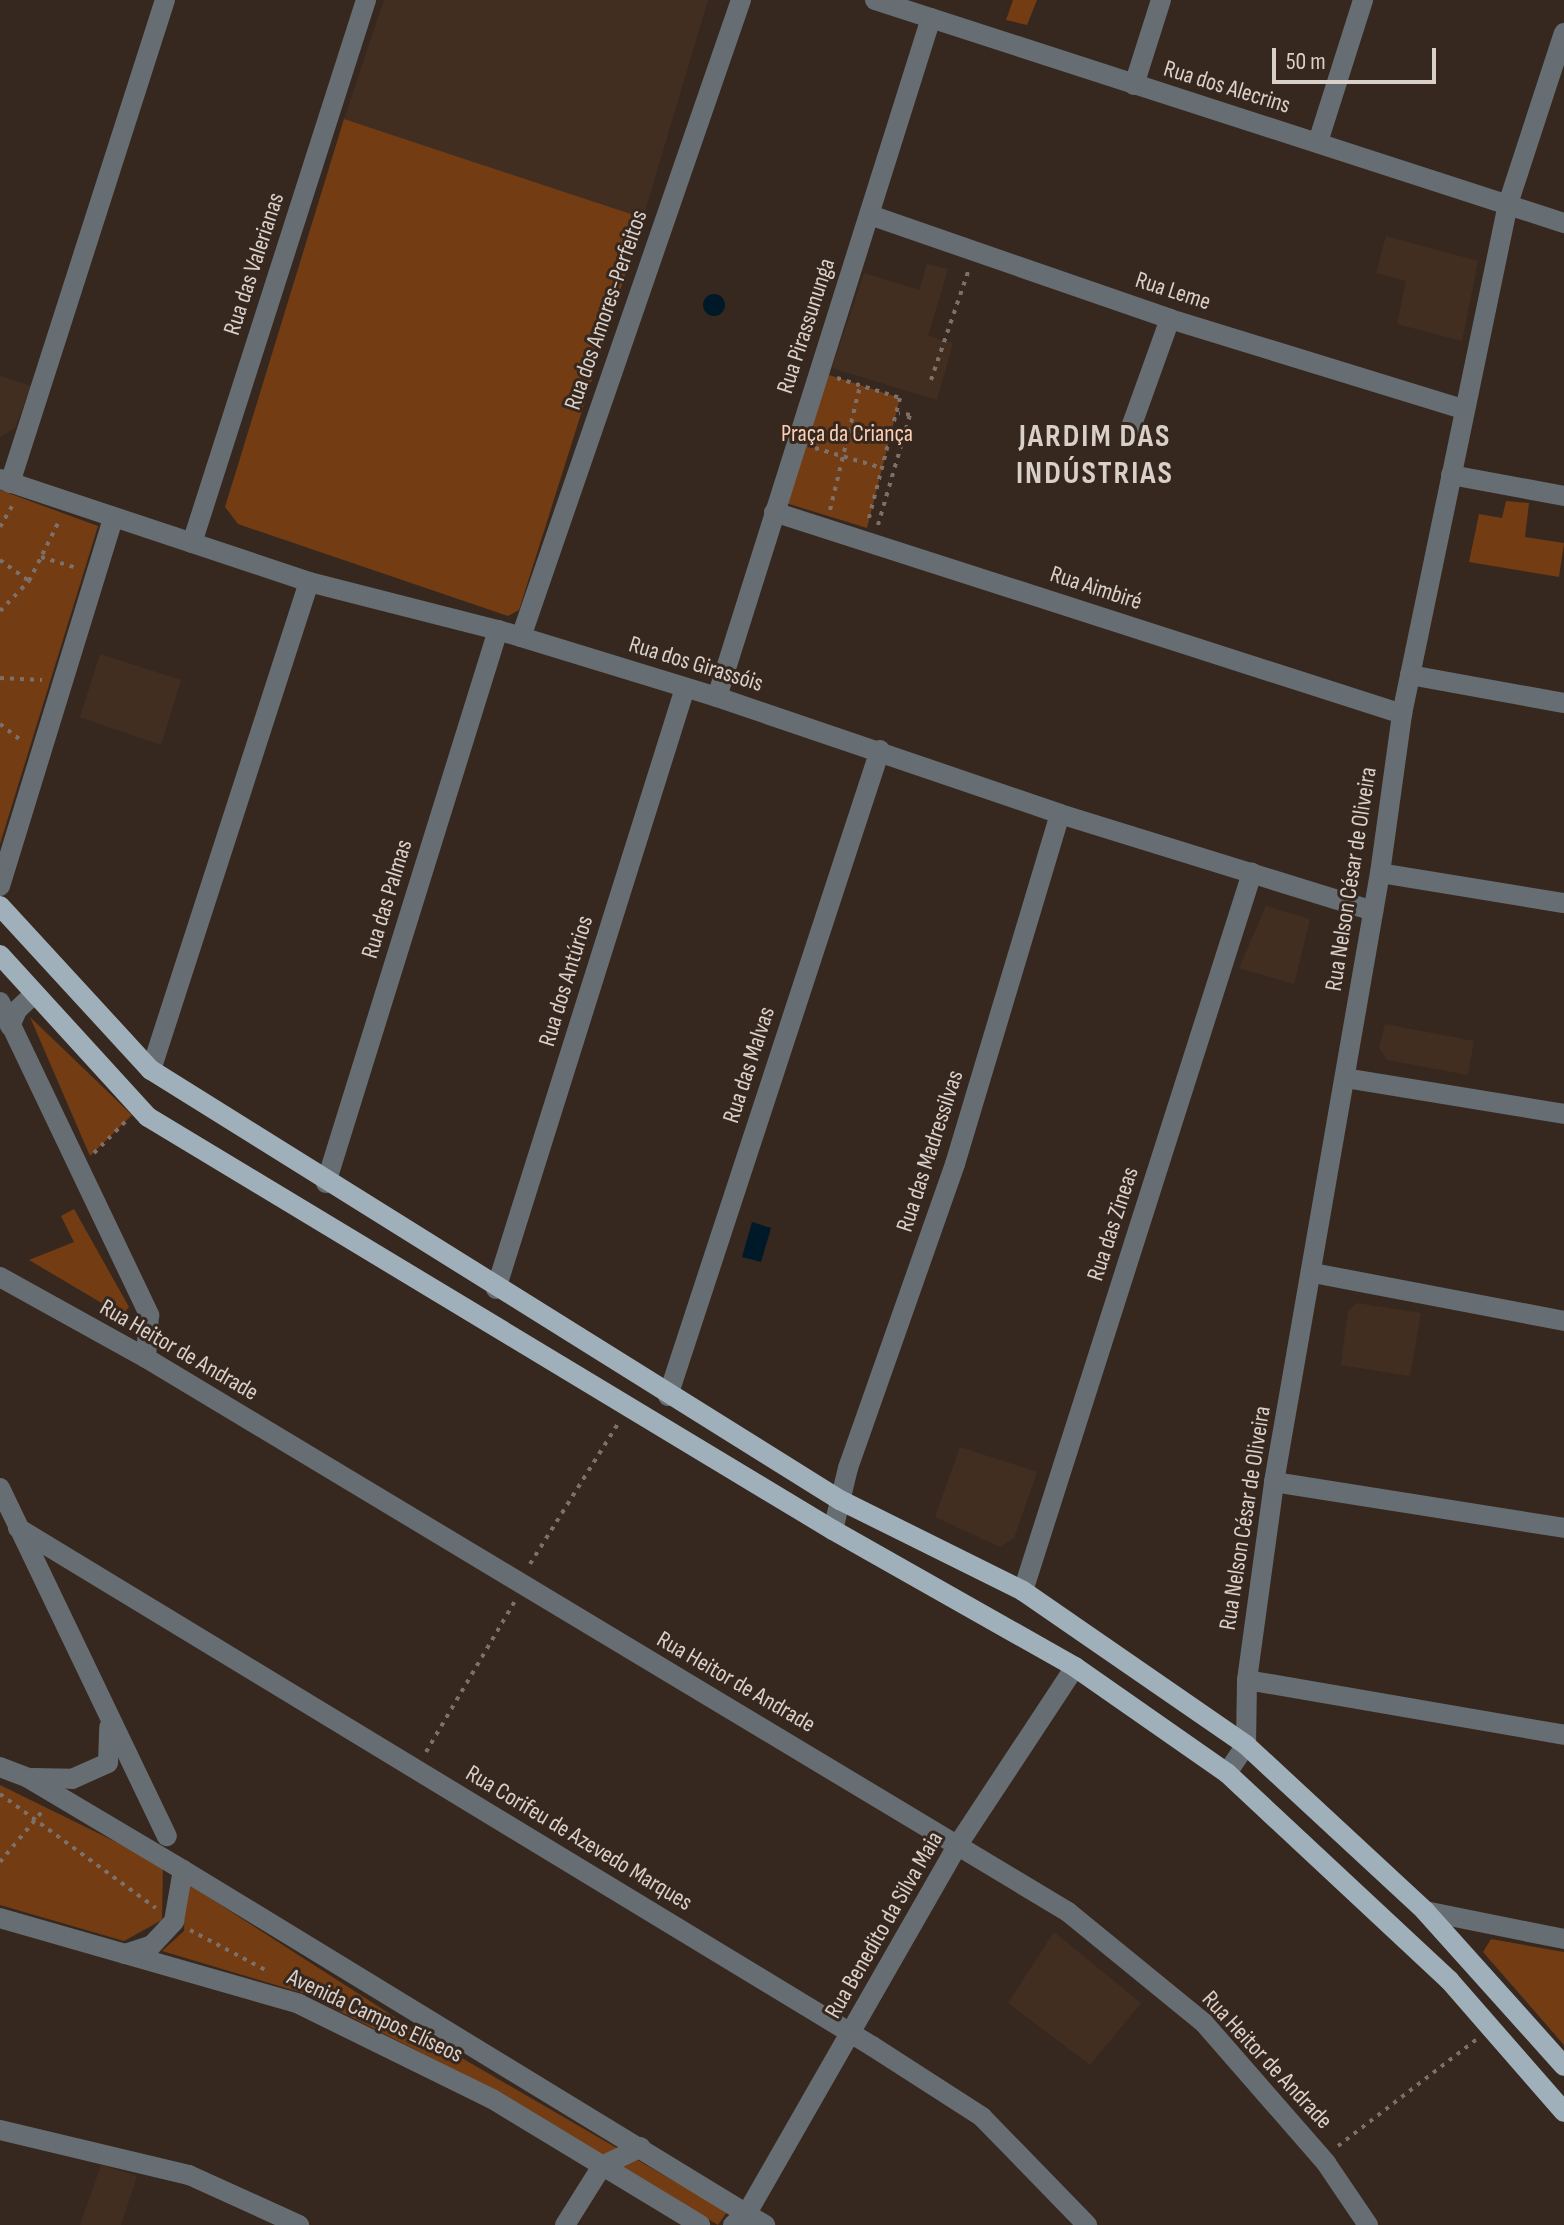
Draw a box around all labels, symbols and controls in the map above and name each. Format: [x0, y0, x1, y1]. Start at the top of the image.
scale bar [1276, 32, 1440, 82]
text: 50 m [1286, 47, 1326, 76]
street label: Rua dos Alecrins [1160, 54, 1294, 120]
street label: Rua das Valerianas [217, 189, 291, 339]
street label: Rua dos Amores-Perfeitos [558, 206, 654, 414]
street label: Rua Pirassununga [771, 255, 841, 397]
street label: Rua Leme [1132, 265, 1214, 317]
district label: JARDIM DAS INDÚSTRIAS [1016, 419, 1174, 494]
park label: Praça da Criança [781, 420, 913, 448]
street label: Rua Aimbiré [1046, 560, 1146, 616]
street label: Rua dos Girassóis [625, 630, 767, 698]
street label: Rua Nelson César de Oliveira [1319, 765, 1383, 993]
street label: Rua das Palmas [355, 836, 419, 962]
street label: Rua dos Antúrios [532, 912, 600, 1050]
street label: Rua das Malvas [717, 1003, 781, 1127]
street label: Rua das Madressilvas [890, 1067, 970, 1235]
street label: Rua das Zineas [1081, 1163, 1145, 1285]
street label: Rua Heitor de Andrade [95, 1293, 263, 1407]
street label: Rua Nelson César de Oliveira [1213, 1404, 1277, 1632]
street label: Rua Heitor de Andrade [652, 1625, 820, 1739]
street label: Rua Corifeu de Azevedo Marques [460, 1759, 698, 1917]
street label: Rua Benedito da Silva Maia [819, 1826, 949, 2024]
street label: Avenida Campos Elíseos [283, 1963, 467, 2069]
street label: Rua Heitor de Andrade [1196, 1985, 1338, 2135]

